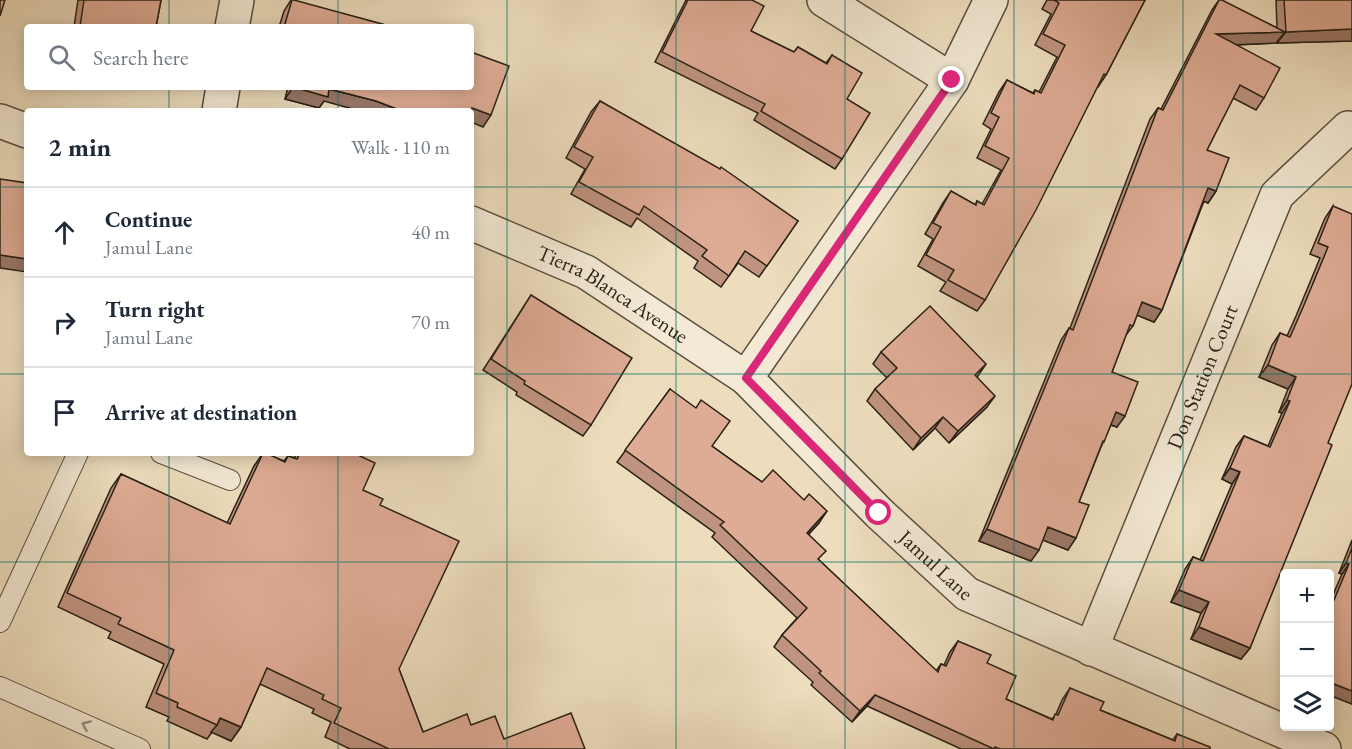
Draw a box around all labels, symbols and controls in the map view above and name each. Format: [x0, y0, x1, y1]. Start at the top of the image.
search box [24, 24, 474, 90]
icon: search [45, 41, 78, 74]
text: Search here [93, 43, 188, 72]
route end [938, 66, 964, 92]
text: 2 min [48, 130, 111, 164]
text: Walk · 110 m [351, 134, 450, 160]
text: Continue [105, 205, 192, 234]
icon: ahead [48, 216, 81, 249]
text: 40 m [411, 219, 450, 245]
text: Jamul Lane [105, 234, 193, 260]
street label: Tierra Blanca Avenue [533, 239, 694, 349]
text: Turn right [105, 295, 204, 324]
street label: Don Station Court [1160, 300, 1244, 453]
icon: right [48, 306, 81, 339]
text: 70 m [411, 309, 450, 335]
text: Jamul Lane [105, 324, 193, 350]
icon: arrive [48, 396, 81, 429]
text: Arrive at destination [105, 398, 297, 427]
route start [865, 499, 891, 525]
street label: Jamul Lane [892, 522, 979, 606]
map controls [1280, 569, 1334, 731]
button: + [1280, 569, 1334, 623]
button: − [1280, 623, 1334, 677]
button: layers [1280, 677, 1334, 731]
one-way arrow [82, 720, 93, 732]

